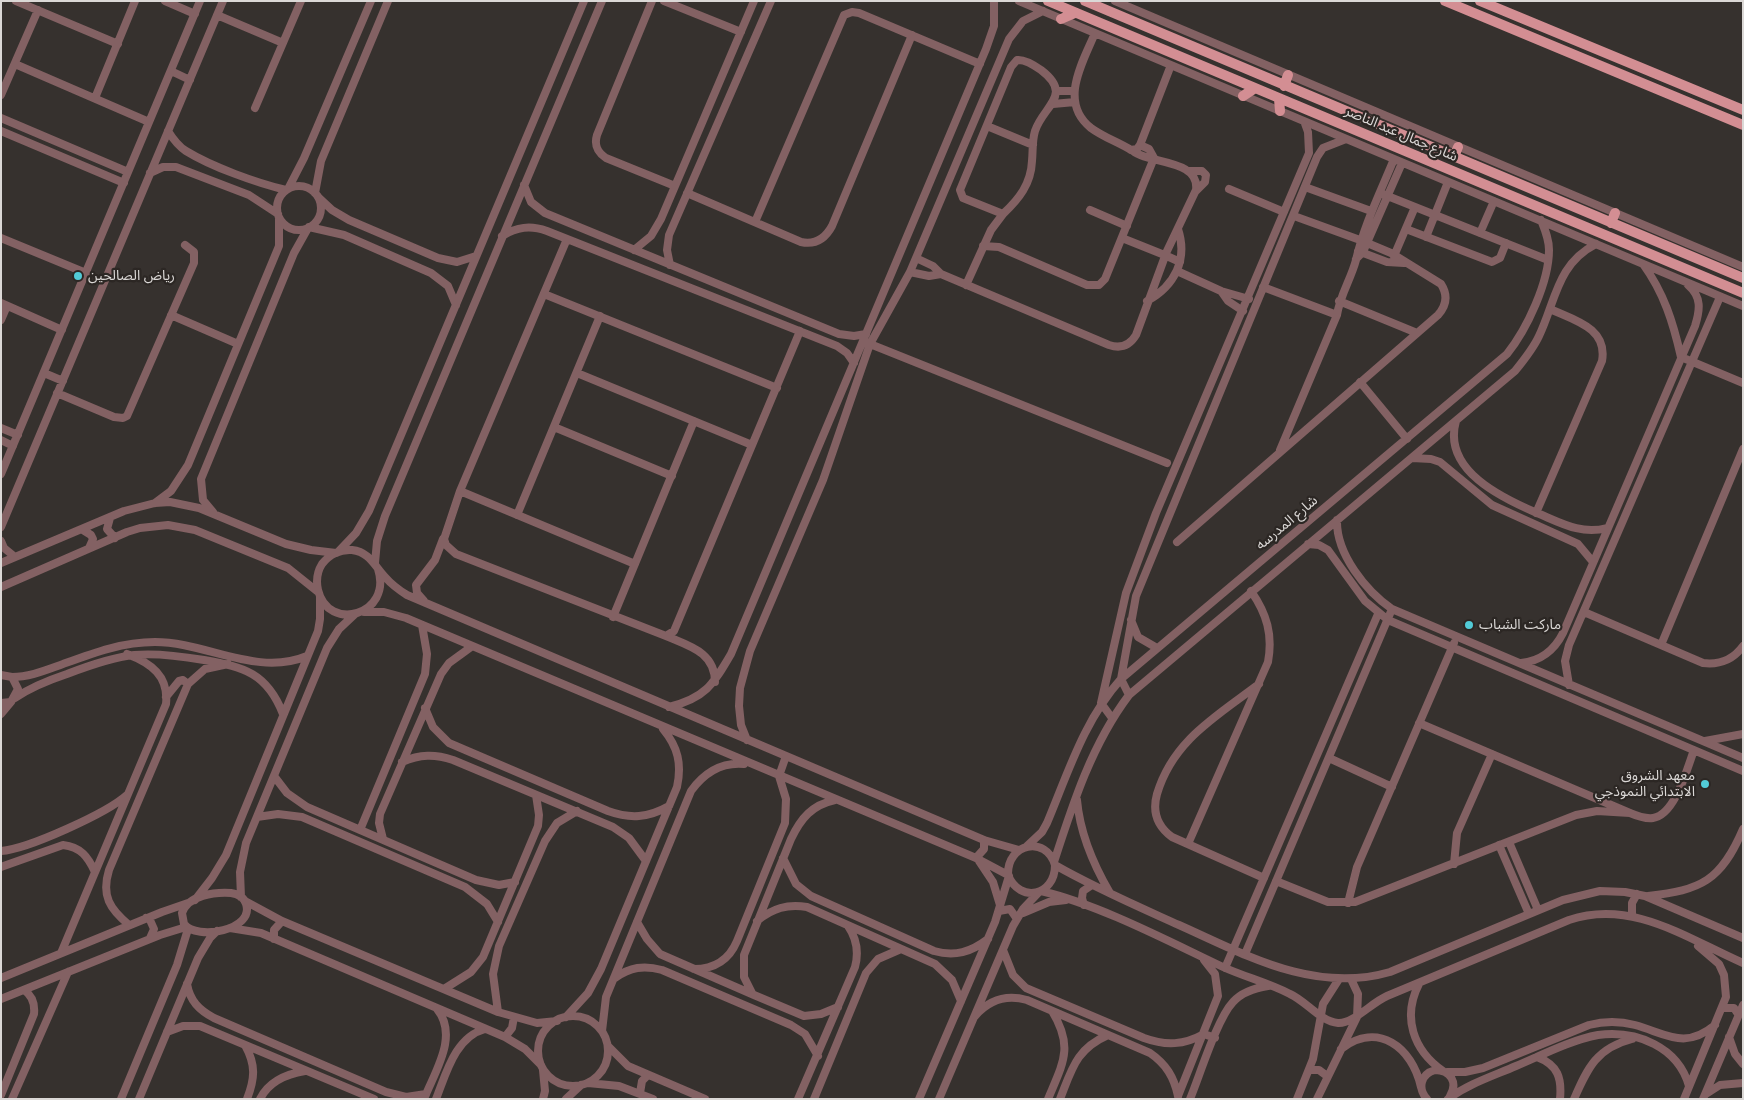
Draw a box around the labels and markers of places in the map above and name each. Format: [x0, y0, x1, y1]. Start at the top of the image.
place label: رياض الصالحين [88, 268, 175, 284]
marker: رياض الصالحين [72, 270, 84, 282]
place label: ماركت الشباب [1479, 617, 1561, 633]
marker: ماركت الشباب [1463, 619, 1475, 631]
place label: معهد الشروق الابتدائي النموذجي [1595, 768, 1695, 800]
marker: معهد الشروق الابتدائي النموذجي [1699, 778, 1711, 790]

